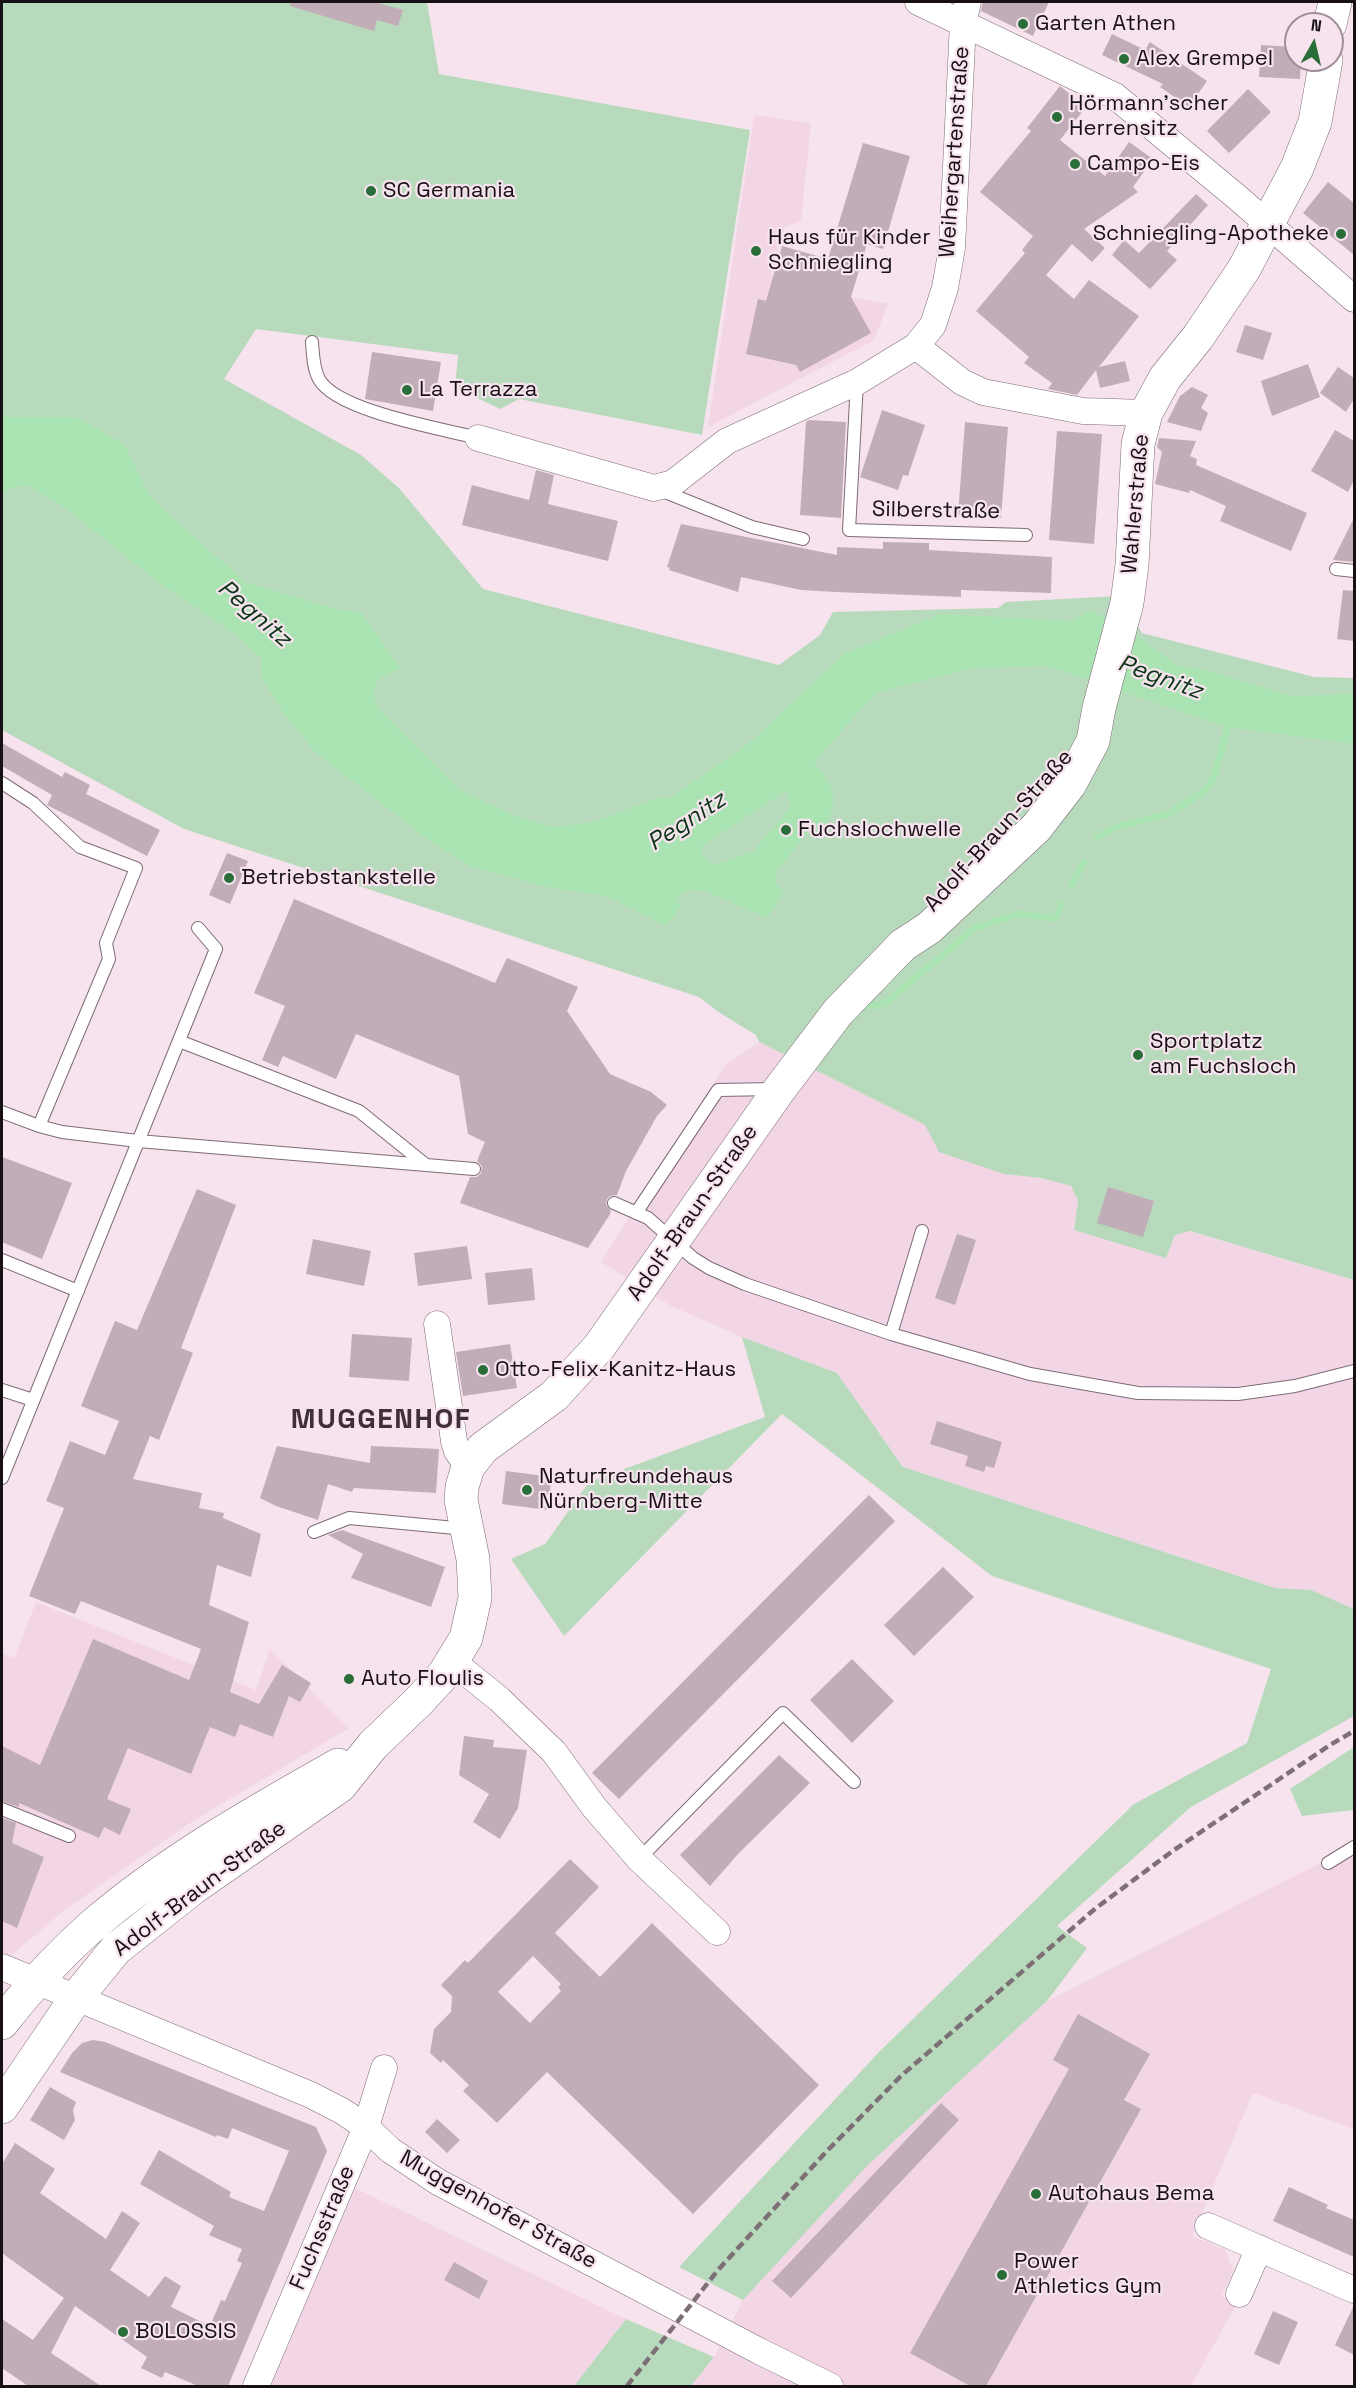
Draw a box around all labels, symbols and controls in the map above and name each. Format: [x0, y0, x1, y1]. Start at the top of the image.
place label: Garten Athen [1035, 11, 1176, 37]
north arrow [1284, 12, 1344, 72]
text: N [1310, 15, 1323, 37]
marker: Garten Athen [1016, 17, 1030, 31]
street label: Weihergartenstraße [934, 45, 976, 259]
place label: Alex Grempel [1136, 46, 1273, 72]
marker: Alex Grempel [1117, 52, 1131, 66]
place label: Hörmann’scher Herrensitz [1069, 91, 1228, 142]
marker: Hörmann’scher Herrensitz [1050, 110, 1064, 124]
place label: Campo-Eis [1087, 151, 1200, 177]
marker: Campo-Eis [1068, 157, 1082, 171]
place label: SC Germania [383, 178, 515, 204]
marker: SC Germania [364, 184, 378, 198]
place label: Schniegling-Apotheke [1093, 221, 1329, 247]
place label: Haus für Kinder Schniegling [768, 225, 930, 276]
marker: Schniegling-Apotheke [1334, 227, 1348, 241]
marker: Haus für Kinder Schniegling [749, 244, 763, 258]
place label: La Terrazza [419, 377, 537, 403]
marker: La Terrazza [400, 383, 414, 397]
street label: Wahlerstraße [1117, 433, 1155, 575]
street label: Silberstraße [872, 497, 1000, 525]
water label: Pegnitz [211, 574, 297, 654]
water label: Pegnitz [1114, 649, 1206, 707]
street label: Adolf-Braun-Straße [919, 744, 1079, 918]
water label: Pegnitz [642, 786, 732, 858]
place label: Fuchslochwelle [798, 817, 961, 843]
marker: Fuchslochwelle [779, 823, 793, 837]
place label: Betriebstankstelle [241, 865, 436, 891]
marker: Betriebstankstelle [222, 871, 236, 885]
place label: Sportplatz am Fuchsloch [1150, 1029, 1296, 1080]
marker: Sportplatz am Fuchsloch [1131, 1048, 1145, 1062]
street label: Adolf-Braun-Straße [622, 1120, 764, 1306]
place label: Otto-Felix-Kanitz-Haus [495, 1357, 736, 1383]
marker: Otto-Felix-Kanitz-Haus [476, 1363, 490, 1377]
district label: MUGGENHOF [291, 1403, 471, 1437]
place label: Naturfreundehaus Nürnberg-Mitte [539, 1464, 733, 1516]
marker: Naturfreundehaus Nürnberg-Mitte [520, 1483, 534, 1497]
place label: Auto Floulis [361, 1666, 484, 1692]
marker: Auto Floulis [342, 1672, 356, 1686]
street label: Adolf-Braun-Straße [109, 1816, 291, 1962]
street label: Muggenhofer Straße [395, 2145, 601, 2275]
street label: Fuchsstraße [285, 2162, 361, 2294]
place label: Autohaus Bema [1048, 2181, 1214, 2207]
marker: Autohaus Bema [1029, 2187, 1043, 2201]
place label: Power Athletics Gym [1014, 2249, 1162, 2300]
marker: Power Athletics Gym [995, 2268, 1009, 2282]
place label: BOLOSSIS [135, 2319, 236, 2345]
marker: BOLOSSIS [116, 2325, 130, 2339]

